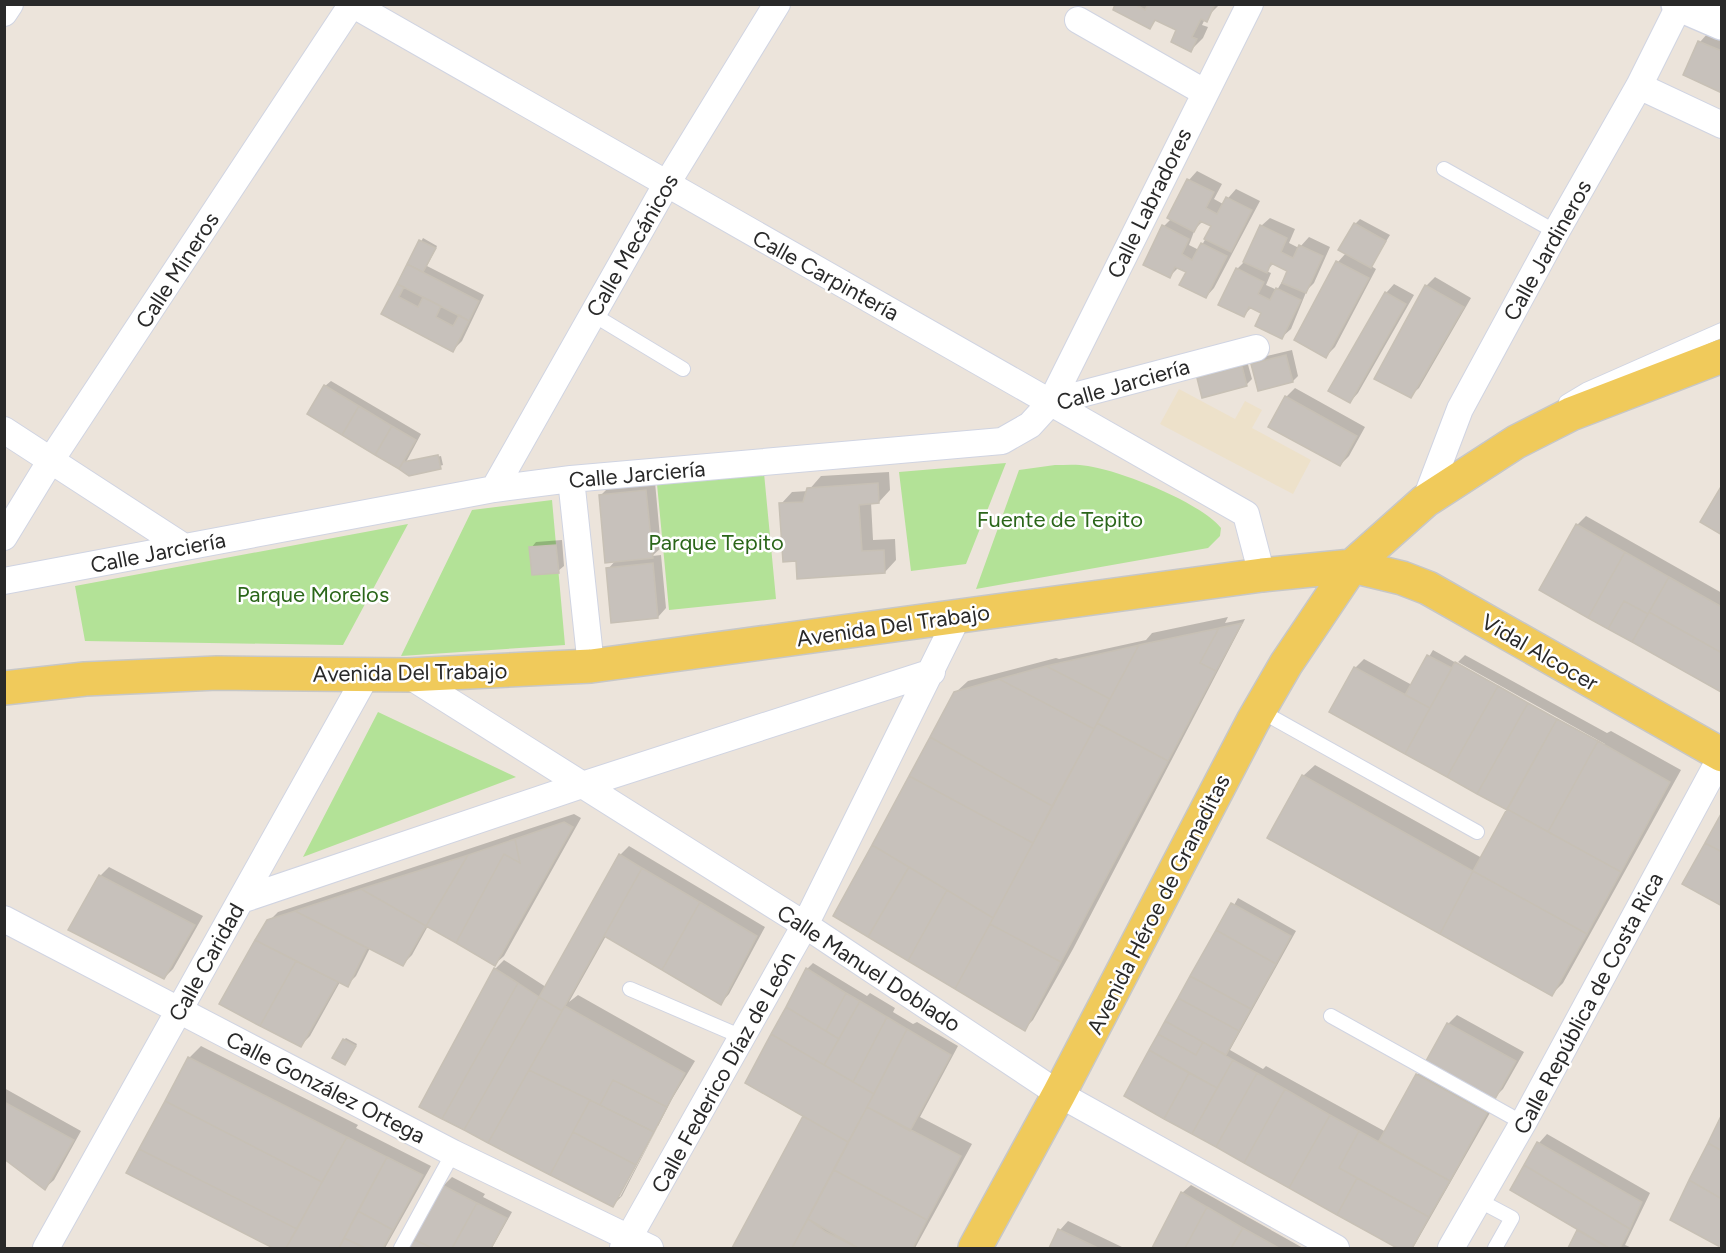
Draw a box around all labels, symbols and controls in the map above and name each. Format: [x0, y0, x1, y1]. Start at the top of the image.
street label: Calle Labradores [1101, 124, 1197, 283]
street label: Calle Mecánicos [581, 169, 684, 321]
street label: Calle Jardineros [1498, 175, 1597, 325]
street label: Calle Mineros [130, 207, 225, 333]
street label: Calle Carpintería [748, 224, 904, 327]
street label: Calle Jarciería [1054, 353, 1193, 416]
street label: Calle Jarciería [568, 455, 706, 494]
park label: Fuente de Tepito [977, 506, 1143, 533]
street label: Calle Jarciería [88, 526, 228, 579]
park label: Parque Tepito [648, 529, 784, 556]
park label: Parque Morelos [237, 581, 389, 608]
street label: Avenida Del Trabajo [795, 599, 991, 652]
street label: Vidal Alcocer [1476, 608, 1603, 697]
street label: Avenida Del Trabajo [312, 657, 508, 688]
street label: Avenida Héroe de Granaditas [1081, 770, 1236, 1039]
street label: Calle República de Costa Rica [1508, 868, 1669, 1139]
street label: Calle Caridad [163, 898, 250, 1026]
street label: Calle Manuel Doblado [772, 899, 966, 1038]
street label: Calle Federico Díaz de León [646, 947, 801, 1198]
street label: Calle González Ortega [222, 1025, 430, 1149]

